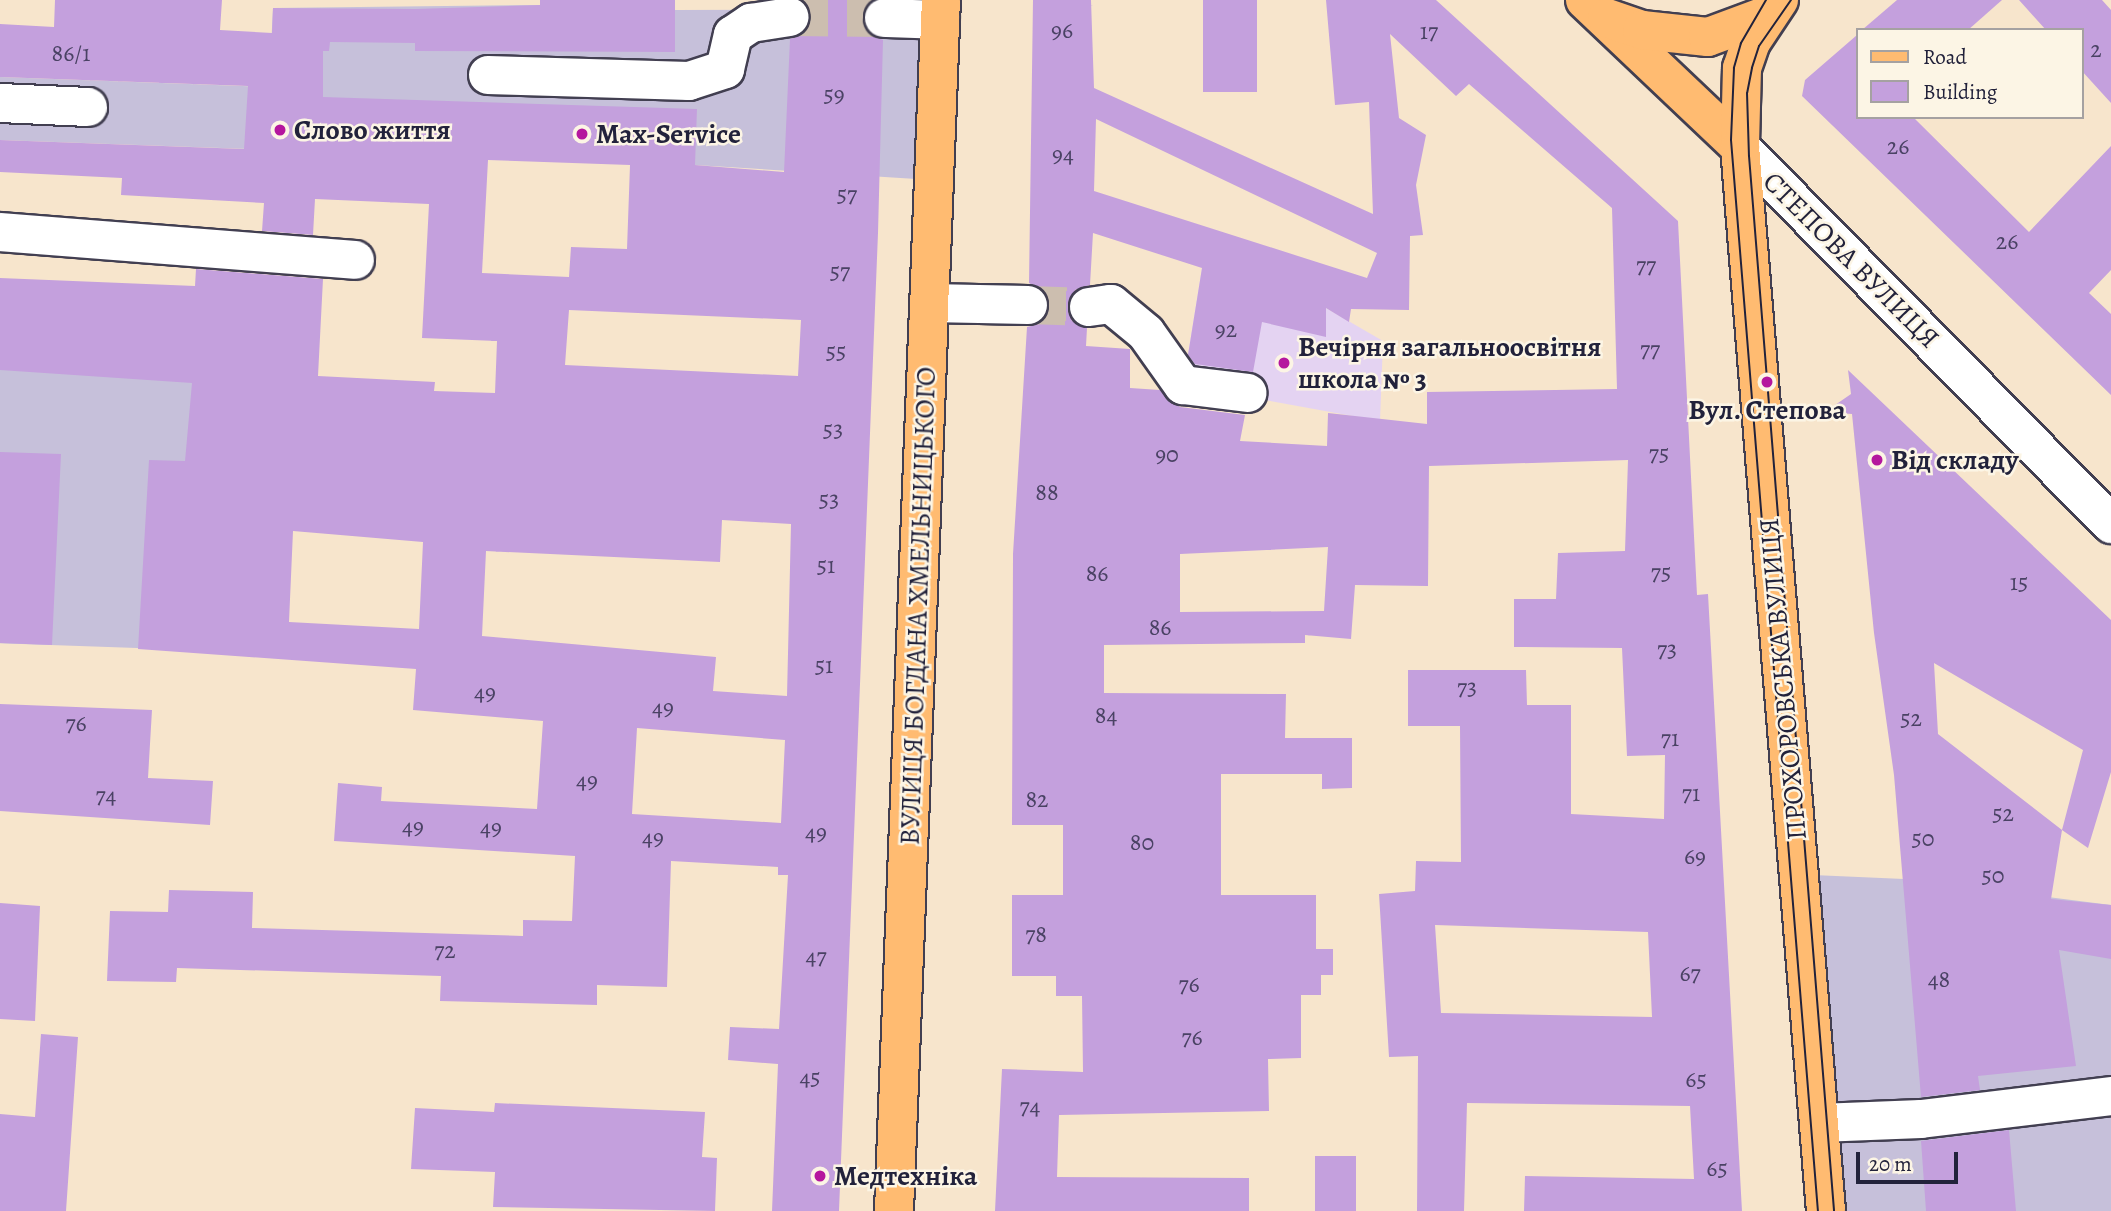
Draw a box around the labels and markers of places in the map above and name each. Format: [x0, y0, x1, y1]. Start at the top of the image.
place label: Слово життя [294, 113, 451, 147]
place label: Max-Service [596, 117, 741, 151]
marker: Слово життя [272, 122, 288, 138]
marker: Max-Service [574, 126, 590, 142]
place label: Вечірня загальноосвітня школа № 3 [1298, 330, 1602, 396]
marker: Вечірня загальноосвітня школа № 3 [1276, 355, 1292, 371]
marker: Вул. Степова [1759, 374, 1775, 390]
place label: Вул. Степова [1688, 393, 1846, 427]
place label: Від складу [1891, 443, 2019, 477]
marker: Від складу [1869, 452, 1885, 468]
place label: Медтехніка [834, 1159, 977, 1193]
marker: Медтехніка [812, 1168, 828, 1184]

